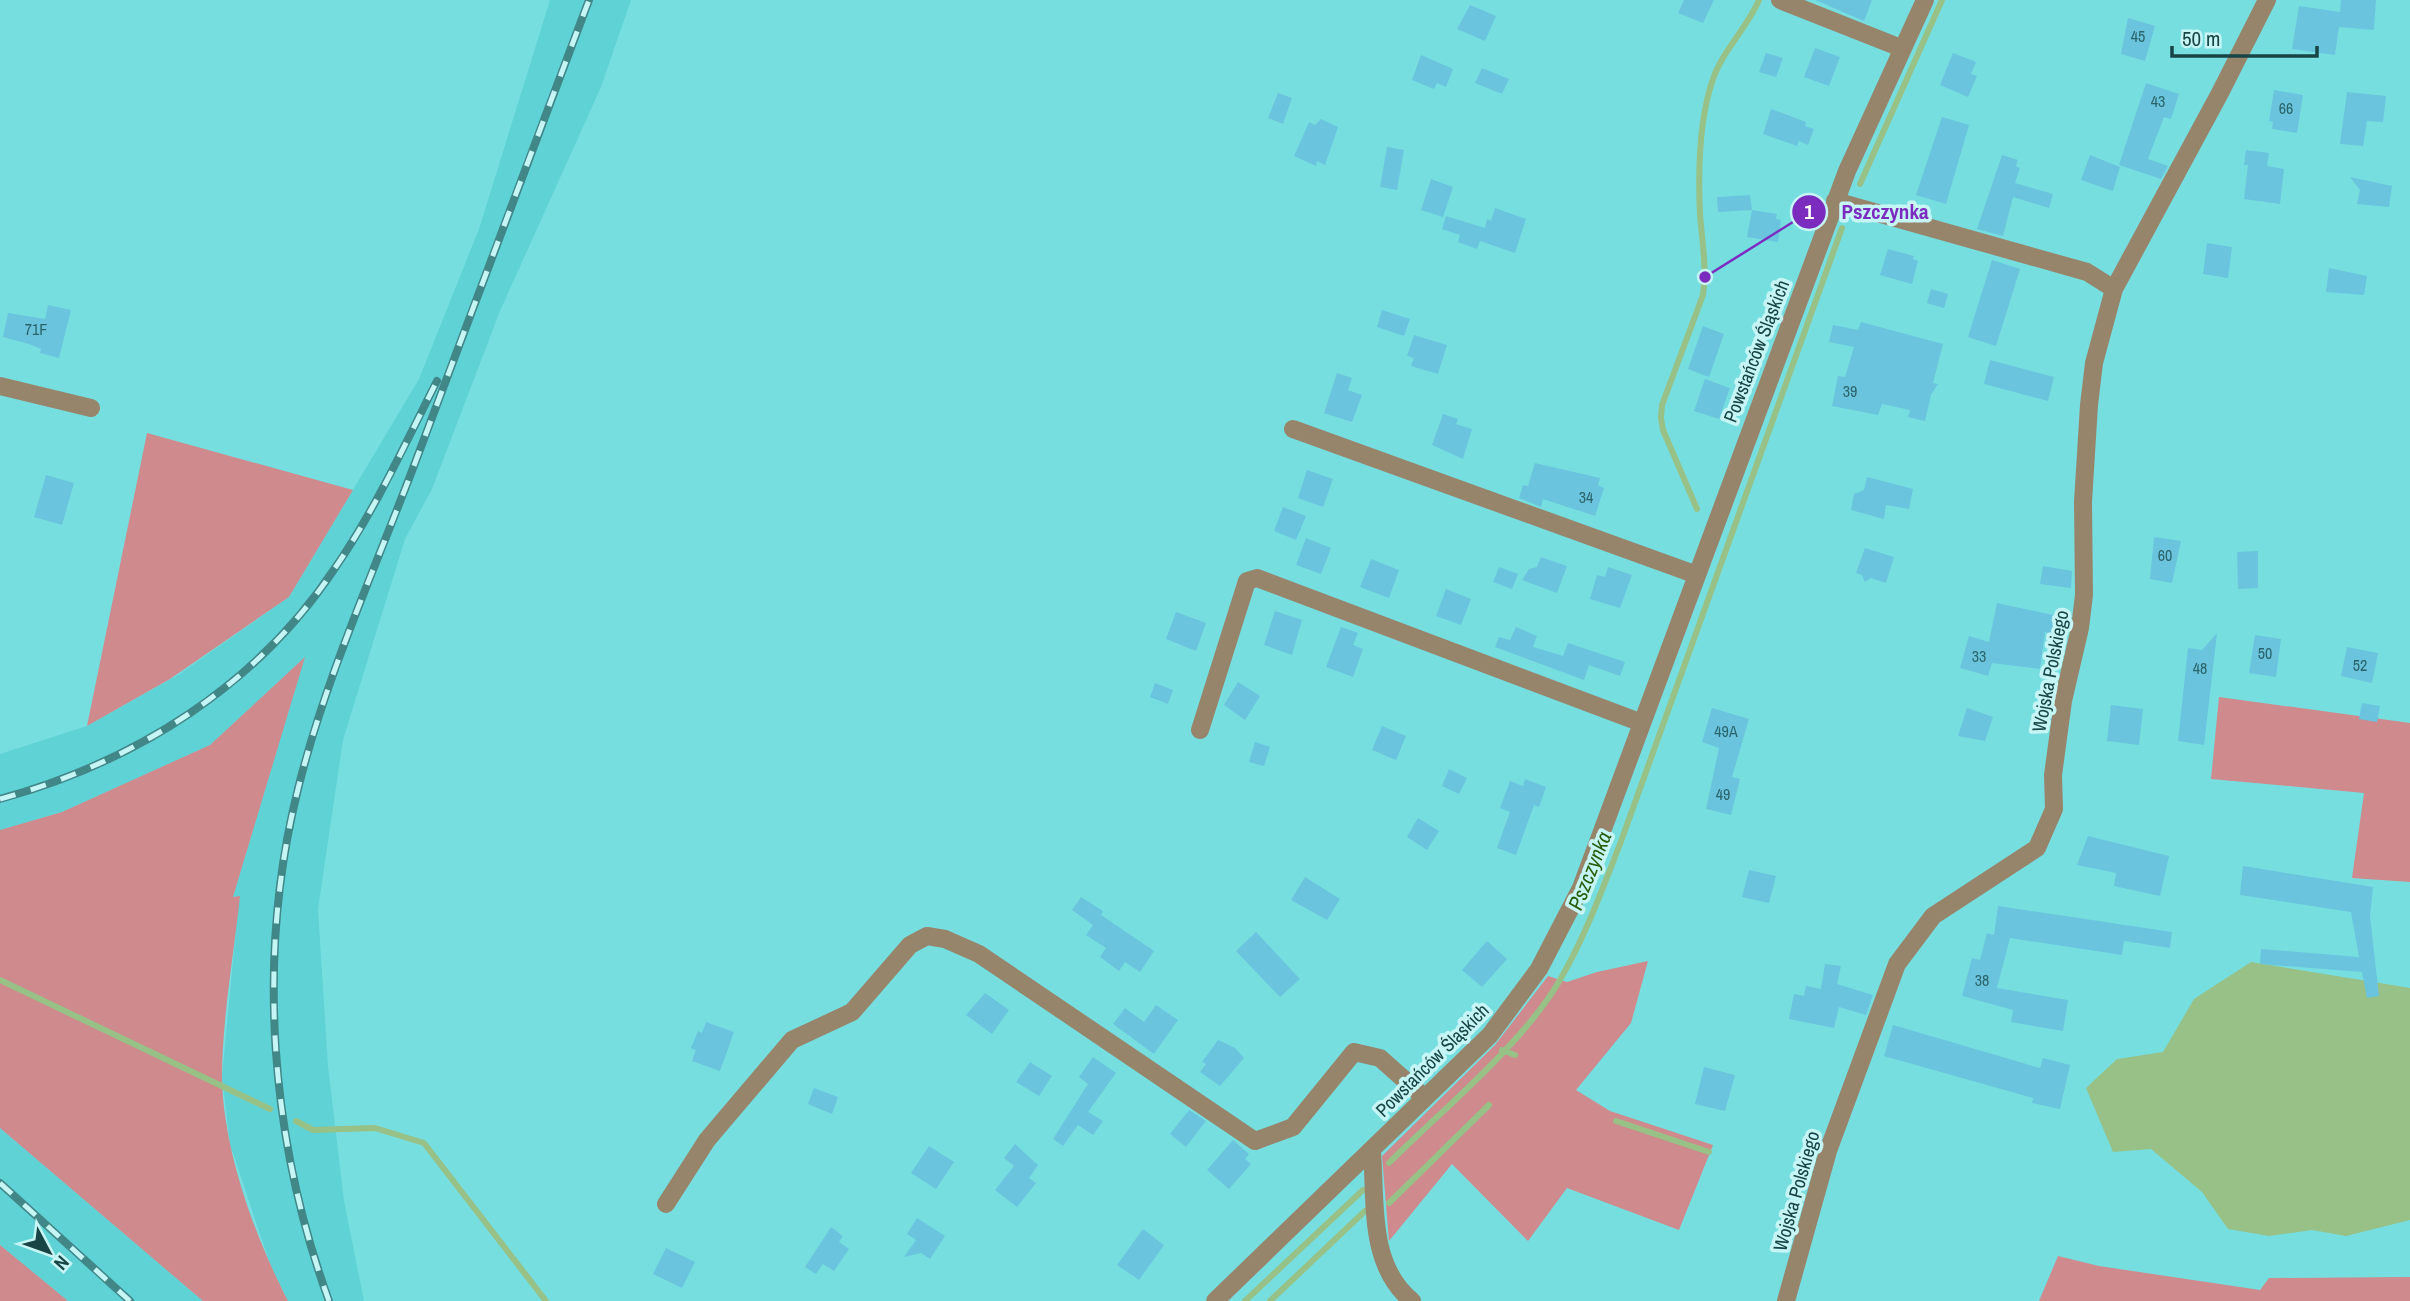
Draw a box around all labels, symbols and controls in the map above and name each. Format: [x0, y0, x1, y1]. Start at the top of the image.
scale bar [2172, 14, 2317, 58]
text: 50 m [2182, 24, 2220, 53]
house number: 45 [2131, 25, 2145, 47]
house number: 43 [2151, 90, 2165, 112]
house number: 66 [2279, 97, 2293, 119]
callout: Pszczynka [1792, 191, 1942, 233]
text: 1 [1804, 197, 1814, 226]
text: Pszczynka [1841, 197, 1929, 226]
street label: Powstańców Śląskich [1717, 276, 1795, 426]
house number: 71F [25, 318, 47, 340]
house number: 39 [1843, 380, 1857, 402]
house number: 34 [1579, 486, 1593, 508]
house number: 60 [2158, 544, 2172, 566]
street label: Wojska Polskiego [2025, 608, 2075, 734]
house number: 50 [2258, 642, 2272, 664]
house number: 33 [1972, 645, 1986, 667]
house number: 52 [2353, 654, 2367, 676]
house number: 48 [2193, 657, 2207, 679]
house number: 49A [1714, 720, 1738, 742]
house number: 49 [1716, 783, 1730, 805]
water label: Pszczynka [1561, 827, 1618, 914]
house number: 38 [1975, 969, 1989, 991]
street label: Powstańców Śląskich [1370, 998, 1494, 1122]
street label: Wojska Polskiego [1766, 1128, 1826, 1254]
north arrow [14, 1217, 84, 1287]
text: N [48, 1250, 75, 1276]

